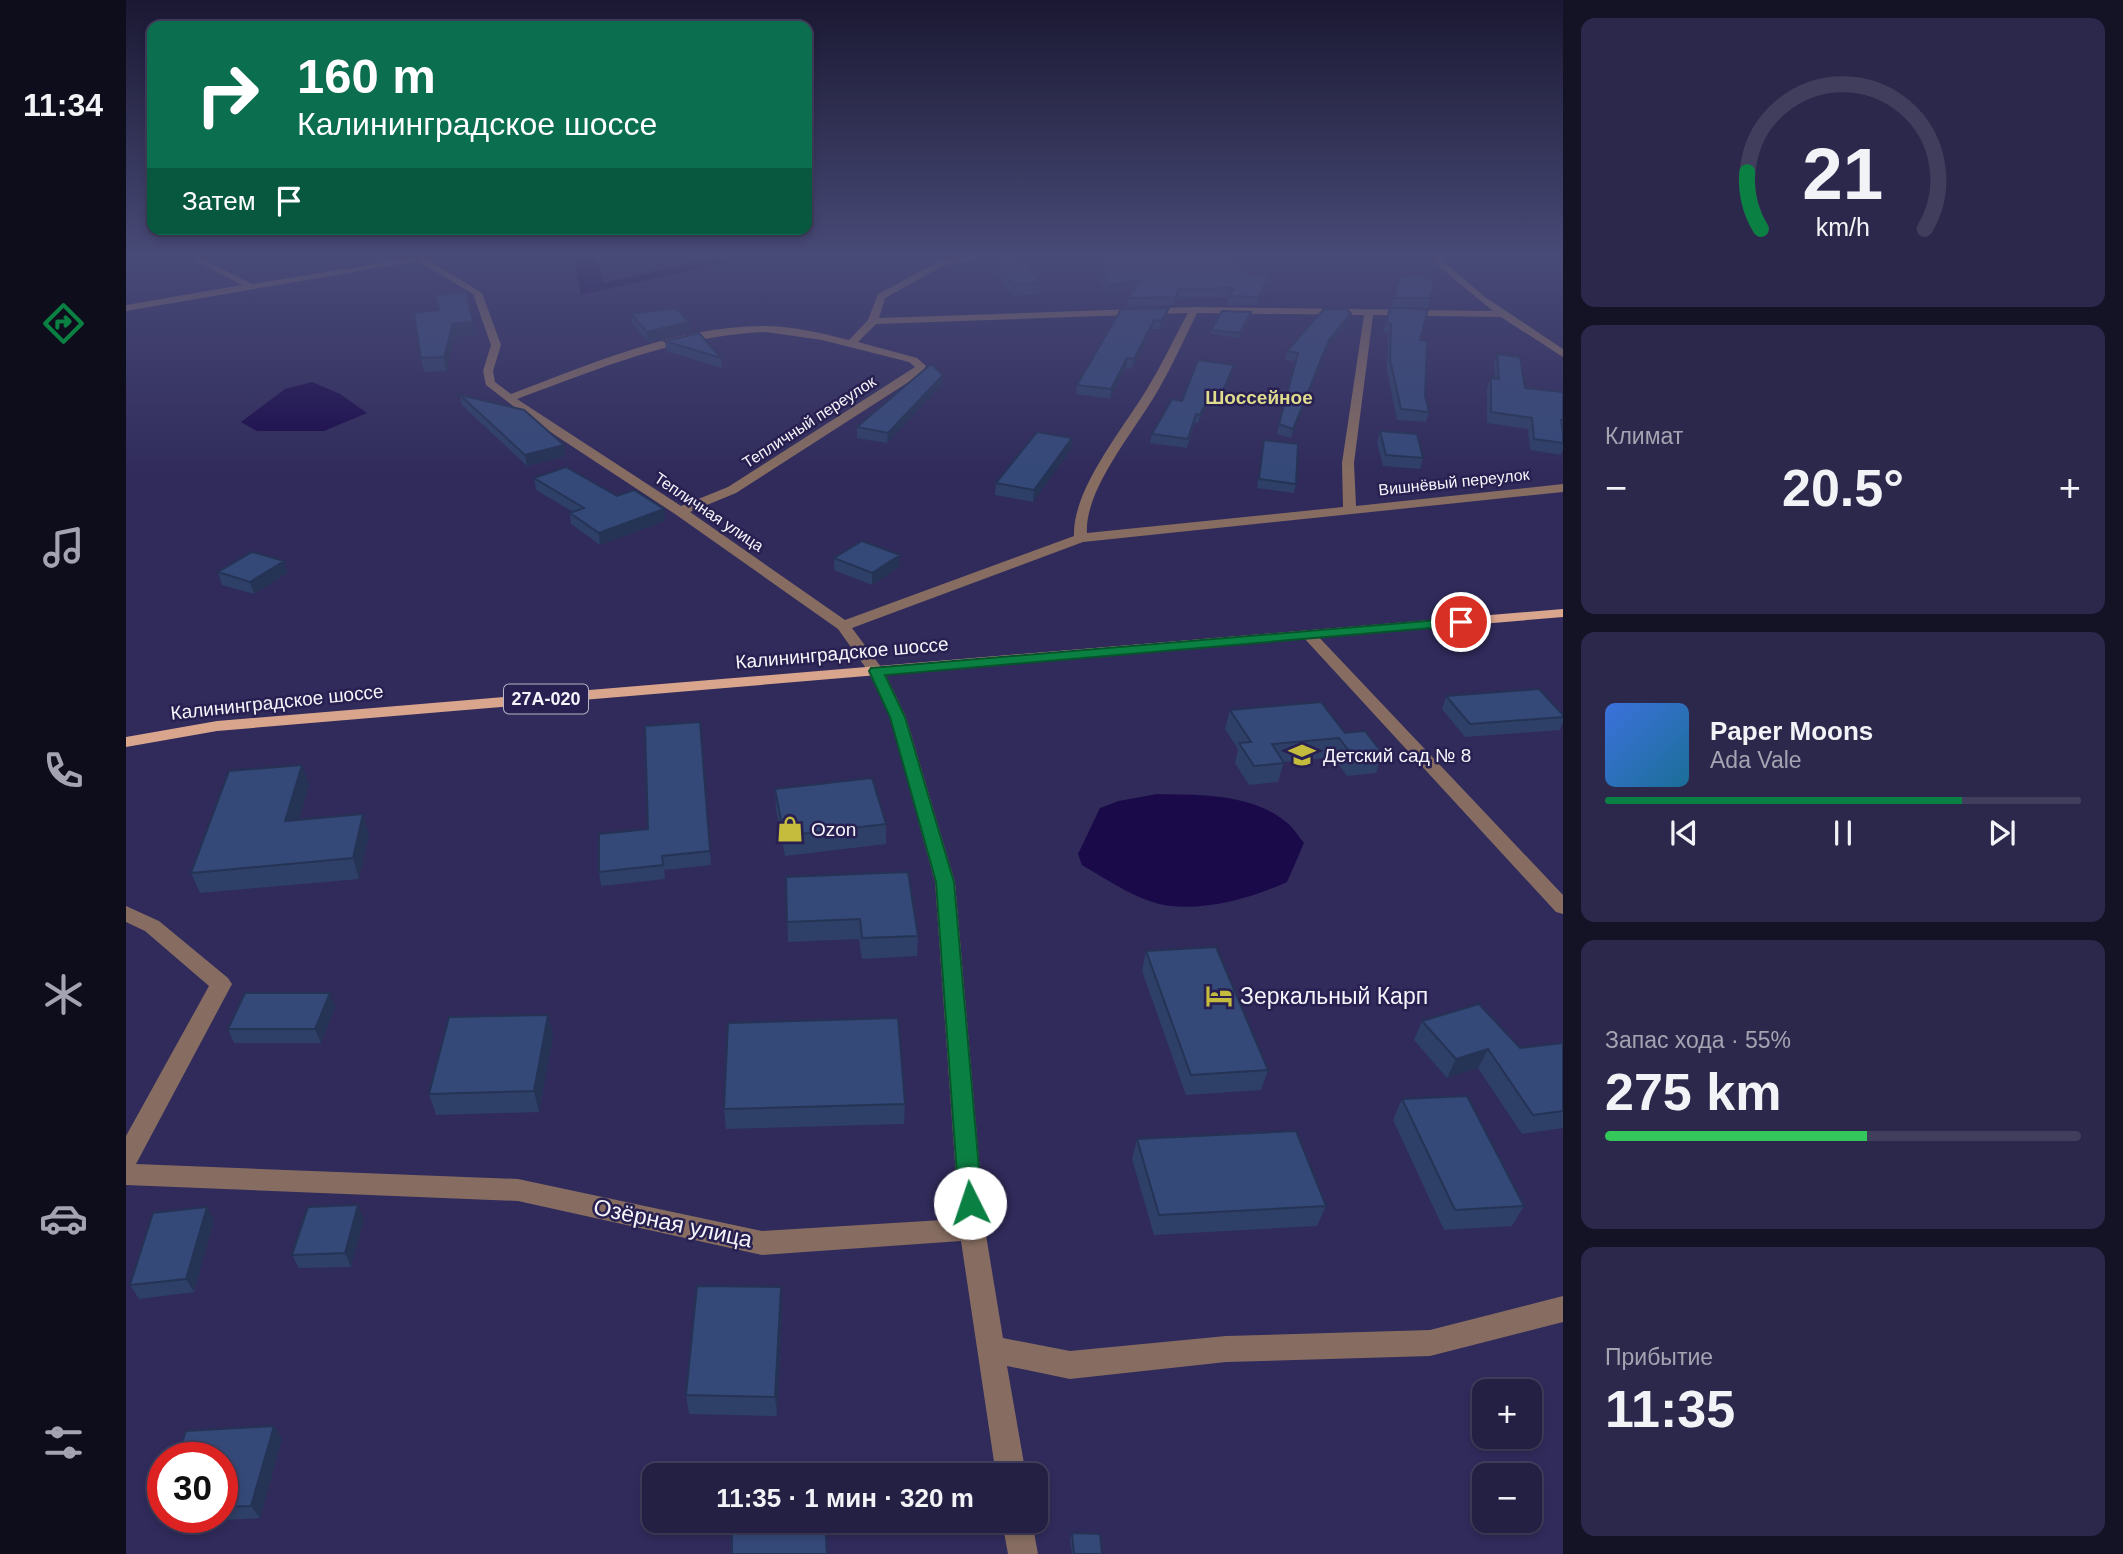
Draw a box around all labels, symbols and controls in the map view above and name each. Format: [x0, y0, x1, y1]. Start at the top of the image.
icon: right [182, 49, 273, 140]
text: 160 m [297, 49, 436, 103]
text: 11:34 [23, 87, 103, 123]
text: Калининградское шоссе [297, 106, 657, 142]
text: 21 [1803, 133, 1883, 214]
icon: arrive [270, 182, 308, 220]
text: Затем [182, 186, 256, 216]
text: km/h [1816, 212, 1870, 240]
icon: directions [39, 299, 88, 348]
street label: Тепличный переулок [739, 372, 879, 471]
district label: Шоссейное [1205, 387, 1313, 408]
text: Климат [1605, 423, 1683, 449]
text: 20.5° [1782, 459, 1904, 517]
street label: Вишнёвый переулок [1378, 466, 1531, 498]
text: − [1605, 467, 1627, 509]
text: + [2059, 467, 2081, 509]
street label: Тепличная улица [651, 469, 767, 555]
icon: music [39, 523, 88, 572]
pin [1431, 592, 1491, 652]
icon: arrive [1442, 603, 1480, 641]
street label: Калининградское шоссе [735, 633, 949, 673]
street label: Калининградское шоссе [170, 680, 384, 724]
road number: 27А-020 [504, 684, 588, 714]
text: Paper Moons [1710, 716, 1873, 746]
school or university icon: Детский сад № 8 [1287, 740, 1317, 770]
place label: Детский сад № 8 [1323, 745, 1471, 766]
icon: phone [39, 746, 88, 795]
text: Ada Vale [1710, 747, 1802, 773]
shop icon: Ozon [775, 814, 805, 844]
icon: previous [1665, 814, 1703, 852]
icon: pause [1824, 814, 1862, 852]
icon: next [1983, 814, 2021, 852]
place label: Ozon [811, 819, 856, 840]
icon: climate [39, 970, 88, 1019]
hotel icon: Зеркальный Карп [1204, 981, 1234, 1011]
place label: Зеркальный Карп [1240, 983, 1428, 1009]
text: Запас хода · 55% [1605, 1027, 1791, 1053]
text: 275 km [1605, 1063, 1781, 1121]
position arrow [933, 1166, 1007, 1240]
street label: Озёрная улица [591, 1193, 755, 1253]
icon: car [39, 1194, 88, 1243]
text: Прибытие [1605, 1344, 1713, 1370]
map controls [1472, 1379, 1542, 1533]
button: + [1472, 1379, 1542, 1449]
text: 11:35 [1605, 1380, 1735, 1438]
icon: filters [39, 1418, 88, 1467]
speed limit sign: 30 [147, 1442, 238, 1533]
button: − [1472, 1463, 1542, 1533]
text: 11:35 · 1 мин · 320 m [716, 1483, 974, 1513]

